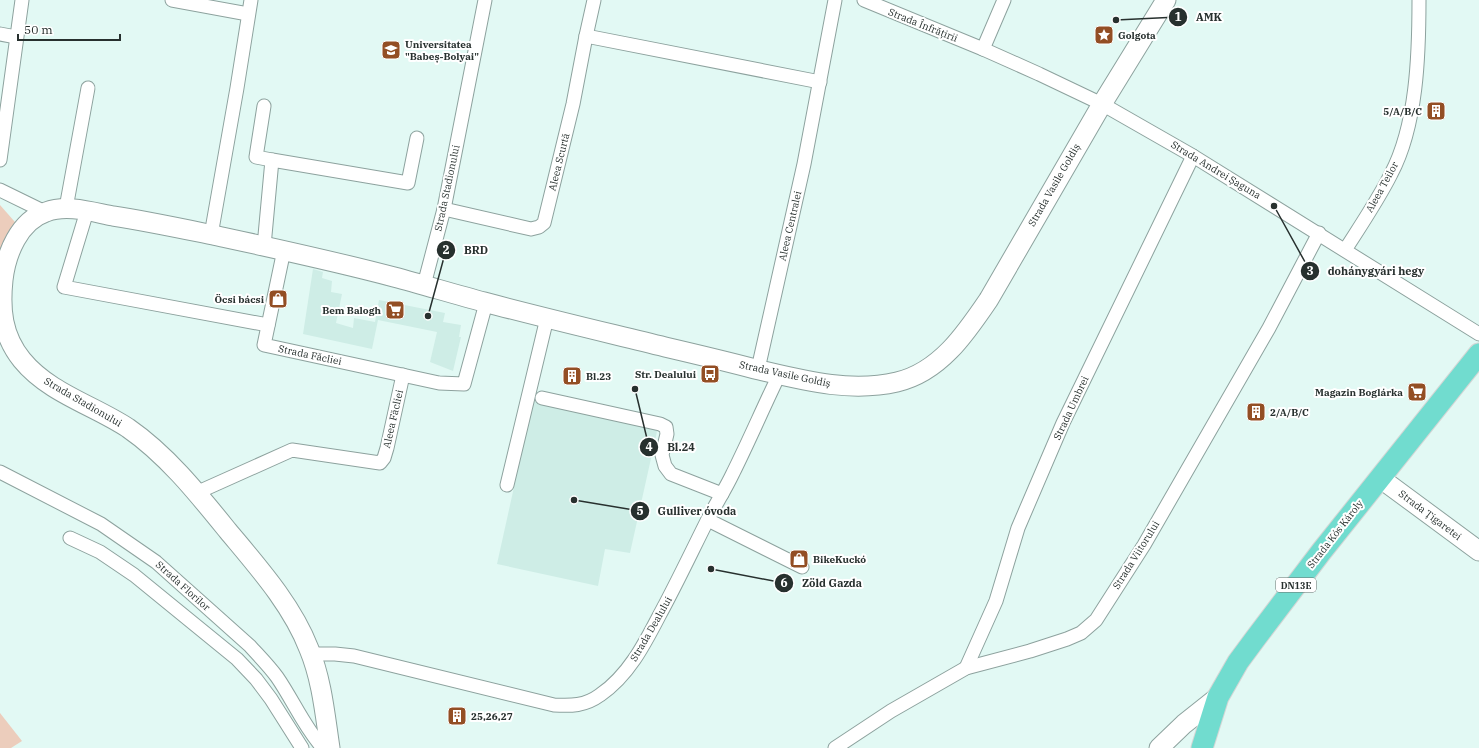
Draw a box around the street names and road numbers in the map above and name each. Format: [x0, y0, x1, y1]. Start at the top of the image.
street label: Strada Înfrățirii [886, 5, 960, 45]
street label: Aleea Scurtă [546, 131, 573, 192]
street label: Strada Andrei Șaguna [1169, 138, 1264, 202]
street label: Strada Vasile Goldiș [1025, 141, 1083, 229]
street label: Strada Stadionului [432, 144, 462, 232]
street label: Aleea Teilor [1363, 159, 1402, 215]
street label: Aleea Centralei [776, 190, 804, 262]
street label: Strada Făcliei [277, 342, 343, 368]
street label: Strada Vasile Goldiș [738, 358, 832, 390]
street label: Strada Stadionului [42, 374, 124, 430]
street label: Strada Umbrei [1051, 374, 1091, 442]
street label: Aleea Făcliei [380, 389, 406, 449]
street label: Strada Țigaretei [1396, 487, 1464, 543]
street label: Strada Kós Károly [1304, 497, 1366, 571]
street label: Strada Viitorului [1110, 518, 1162, 592]
street label: Strada Florilor [153, 558, 213, 614]
road number: DN13E [1276, 578, 1316, 592]
street label: Strada Dealului [627, 594, 675, 664]

